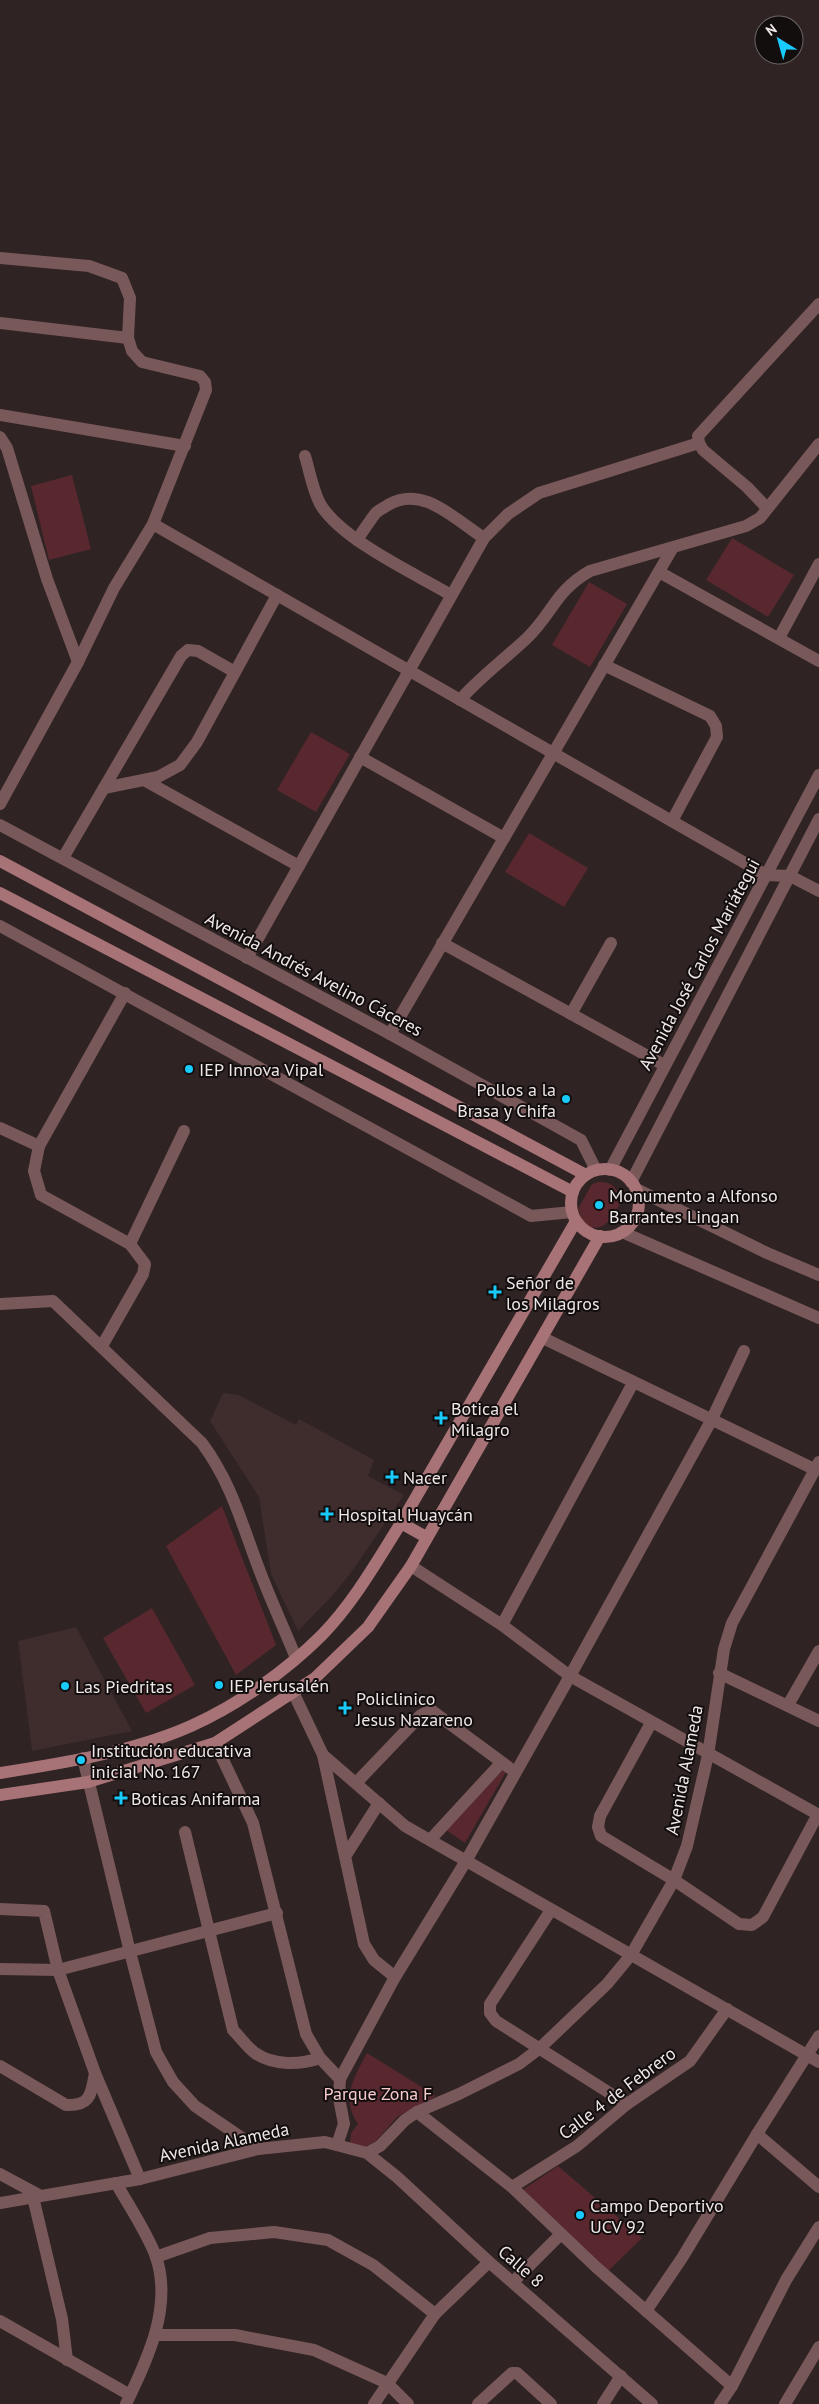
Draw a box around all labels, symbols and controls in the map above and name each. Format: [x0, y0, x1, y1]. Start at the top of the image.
north arrow [754, 15, 804, 65]
text: N [762, 20, 780, 40]
street label: Avenida José Carlos Mariátegui [633, 854, 765, 1074]
street label: Avenida Andrés Avelino Cáceres [201, 907, 427, 1041]
place label: IEP Innova Vipal [199, 1058, 324, 1081]
marker: IEP Innova Vipal [183, 1063, 195, 1075]
place label: Pollos a la Brasa y Chifa [457, 1078, 556, 1122]
marker: Pollos a la Brasa y Chifa [560, 1093, 572, 1105]
place label: Monumento a Alfonso Barrantes Lingan [609, 1184, 778, 1228]
marker: Monumento a Alfonso Barrantes Lingan [593, 1199, 605, 1211]
place label: Señor de los Milagros [506, 1271, 600, 1315]
marker: Señor de los Milagros [488, 1285, 502, 1299]
place label: Botica el Milagro [451, 1397, 519, 1441]
marker: Botica el Milagro [435, 1412, 447, 1424]
place label: Nacer [403, 1466, 447, 1489]
marker: Nacer [385, 1470, 399, 1484]
place label: Hospital Huaycán [338, 1503, 473, 1526]
marker: Hospital Huaycán [320, 1507, 334, 1521]
place label: IEP Jerusalén [229, 1674, 329, 1697]
place label: Las Piedritas [75, 1675, 173, 1698]
marker: IEP Jerusalén [213, 1679, 225, 1691]
marker: Las Piedritas [59, 1680, 71, 1692]
place label: Policlinico Jesus Nazareno [355, 1687, 473, 1731]
marker: Policlinico Jesus Nazareno [338, 1701, 352, 1715]
street label: Avenida Alameda [660, 1703, 708, 1837]
place label: Institución educativa inicial No. 167 [91, 1739, 252, 1783]
marker: Institución educativa inicial No. 167 [75, 1754, 87, 1766]
place label: Boticas Anifarma [131, 1787, 260, 1810]
marker: Boticas Anifarma [115, 1792, 127, 1804]
street label: Calle 4 de Febrero [554, 2041, 680, 2145]
park label: Parque Zona F [324, 2082, 432, 2105]
street label: Avenida Alameda [157, 2117, 291, 2167]
place label: Campo Deportivo UCV 92 [590, 2194, 724, 2238]
marker: Campo Deportivo UCV 92 [574, 2209, 586, 2221]
street label: Calle 8 [493, 2240, 549, 2292]

